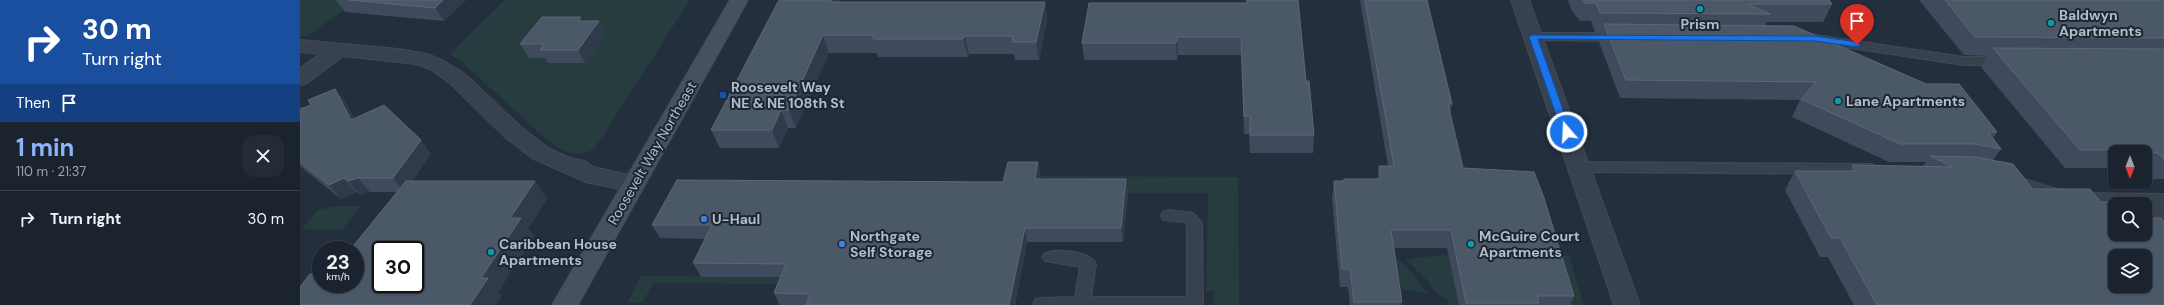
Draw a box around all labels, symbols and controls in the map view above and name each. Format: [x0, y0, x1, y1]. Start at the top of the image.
marker: Prism [1695, 4, 1705, 14]
pin [1840, 4, 1874, 45]
place label: Baldwyn Apartments [2059, 6, 2142, 40]
icon: arrive [1846, 10, 1868, 32]
text: 30 m [82, 11, 152, 48]
place label: Prism [1681, 15, 1719, 33]
icon: right [16, 16, 68, 68]
marker: Baldwyn Apartments [2046, 18, 2056, 28]
text: Turn right [82, 47, 162, 71]
street label: Roosevelt Way Northeast [604, 78, 700, 228]
place label: Roosevelt Way NE & NE 108th St [731, 78, 845, 112]
marker: Roosevelt Way NE & NE 108th St [718, 90, 728, 100]
icon: arrive [58, 92, 80, 114]
place label: Lane Apartments [1846, 92, 1965, 110]
text: Then [16, 93, 50, 113]
marker: Lane Apartments [1833, 96, 1843, 106]
position arrow [1546, 111, 1588, 153]
text: 1 min [16, 132, 74, 163]
button: close [242, 135, 284, 177]
north arrow [2108, 145, 2152, 189]
map controls [2108, 145, 2152, 293]
text: 110 m · 21:37 [16, 163, 86, 180]
button: search [2108, 197, 2152, 241]
icon: right [16, 208, 38, 230]
text: Turn right [50, 209, 121, 229]
text: 30 m [248, 209, 284, 229]
place label: U-Haul [712, 210, 760, 228]
marker: U-Haul [699, 214, 709, 224]
place label: Northgate Self Storage [850, 227, 932, 261]
place label: McGuire Court Apartments [1479, 227, 1580, 261]
place label: Caribbean House Apartments [499, 235, 617, 269]
marker: Northgate Self Storage [837, 239, 847, 249]
marker: McGuire Court Apartments [1466, 239, 1476, 249]
speed limit sign: 30 [372, 241, 424, 293]
marker: Caribbean House Apartments [486, 247, 496, 257]
text: 23 [326, 249, 350, 275]
button: layers [2108, 249, 2152, 293]
text: km/h [326, 270, 350, 283]

